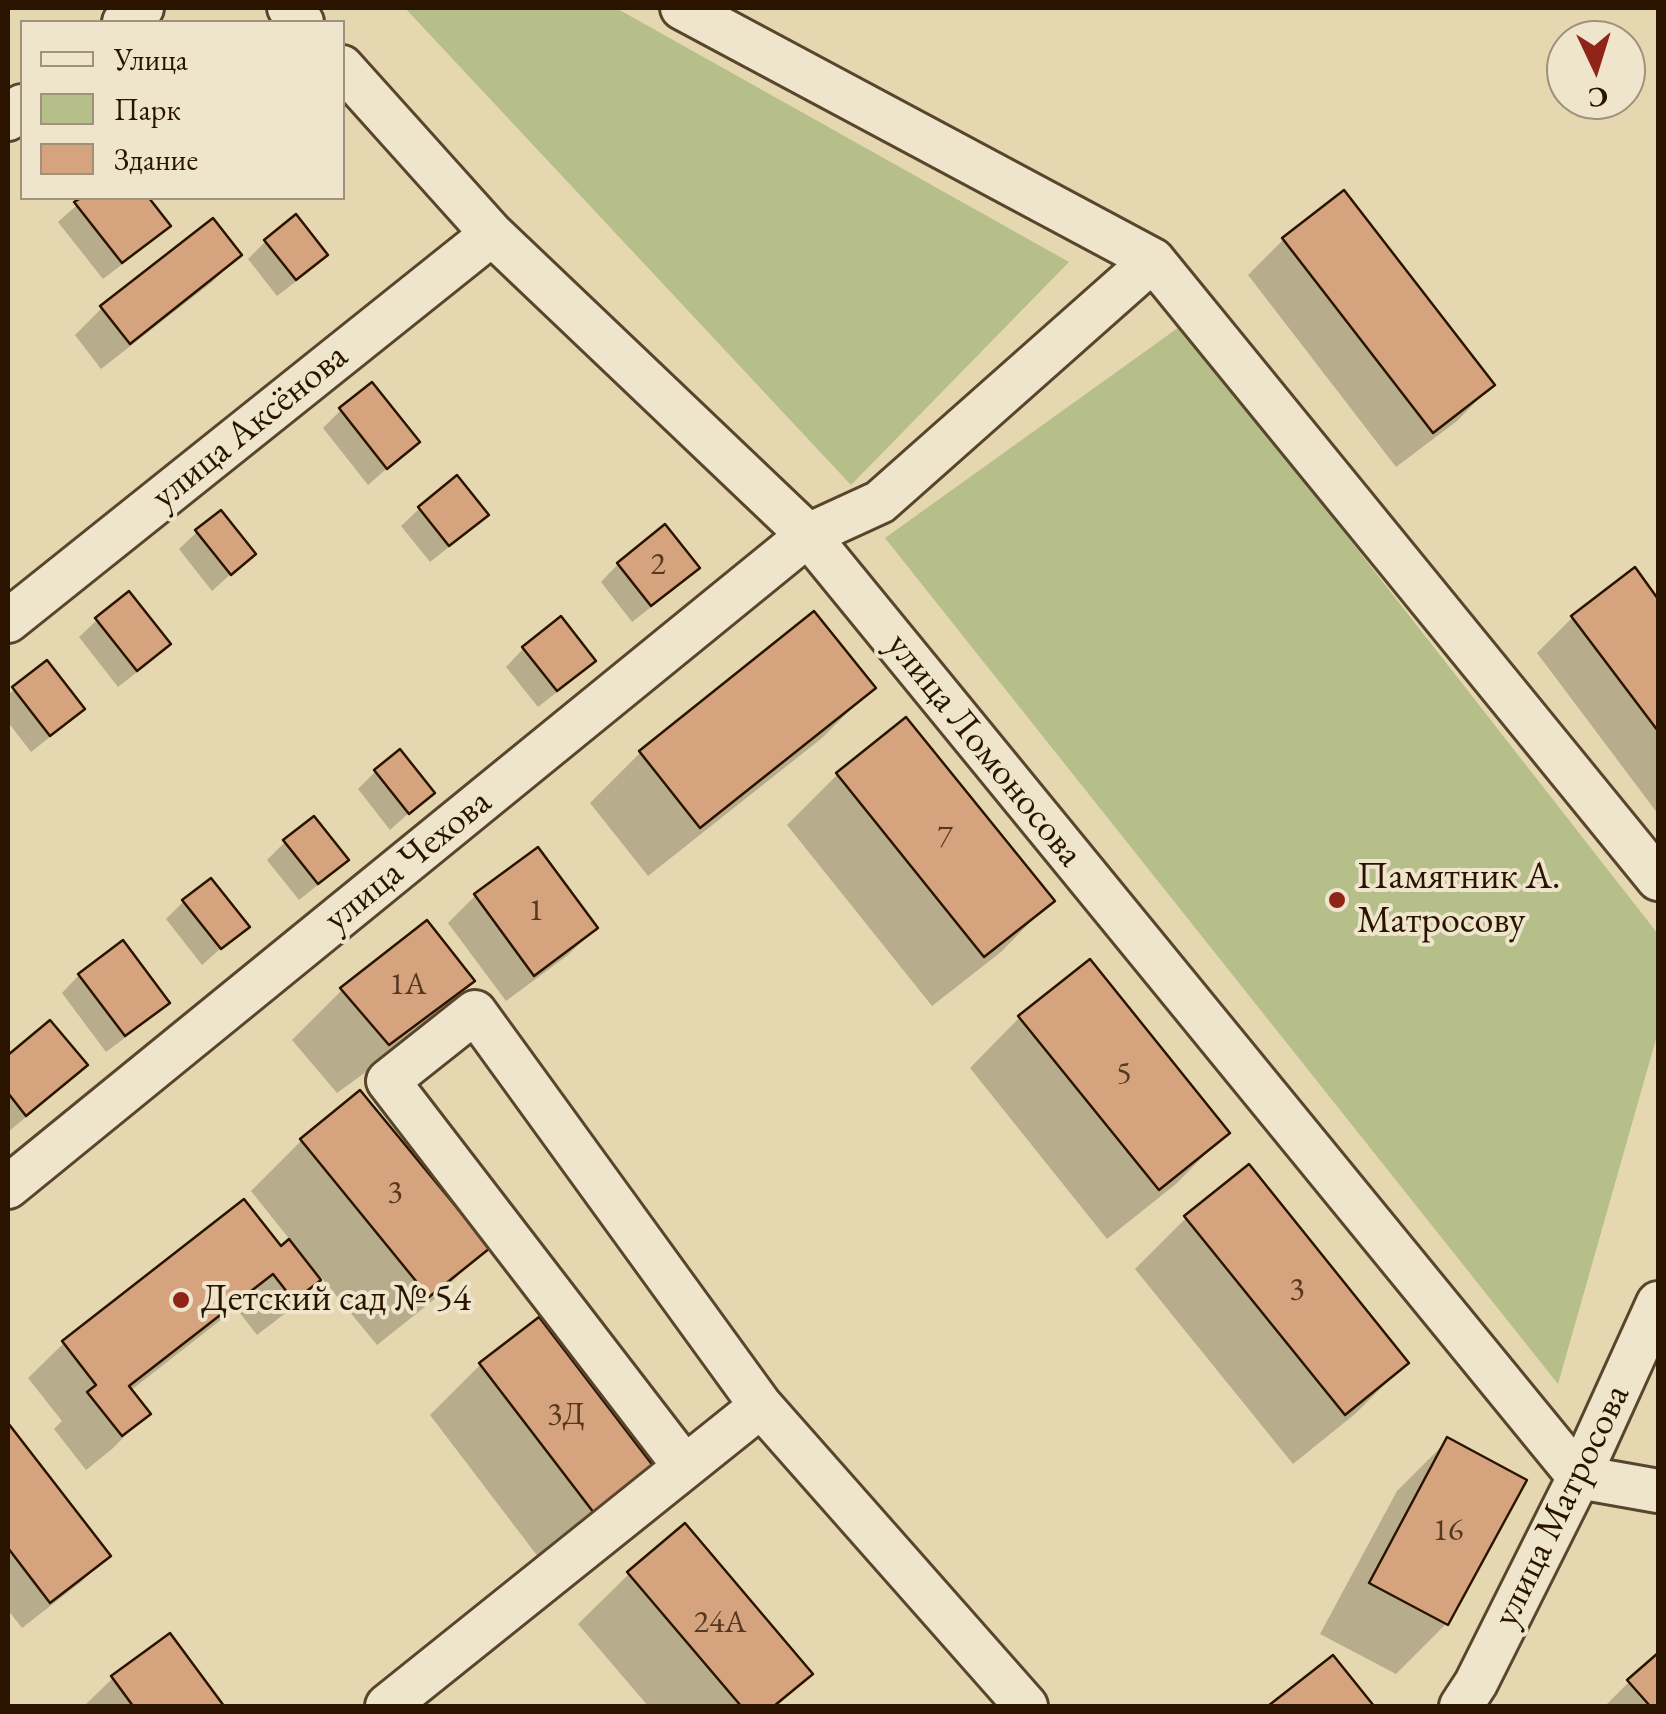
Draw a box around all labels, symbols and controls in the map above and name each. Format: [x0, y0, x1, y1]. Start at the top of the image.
legend [20, 20, 345, 200]
north arrow [1546, 20, 1646, 120]
text: Улица [114, 40, 188, 79]
text: С [1587, 79, 1609, 117]
text: Парк [114, 90, 181, 129]
text: Здание [114, 140, 198, 179]
street label: улица Аксёнова [143, 334, 357, 520]
house number: 2 [650, 546, 666, 584]
street label: улица Ломоносова [876, 624, 1092, 876]
street label: улица Чехова [315, 780, 501, 942]
house number: 7 [937, 818, 953, 856]
place label: Памятник А. Матросову [1357, 855, 1561, 944]
marker: Памятник А. Матросову [1326, 889, 1348, 911]
house number: 1 [528, 892, 544, 930]
house number: 1А [389, 966, 427, 1004]
house number: 5 [1116, 1055, 1132, 1093]
house number: 3 [387, 1174, 403, 1212]
house number: 3 [1289, 1271, 1305, 1309]
place label: Детский сад № 54 [201, 1277, 471, 1323]
marker: Детский сад № 54 [170, 1289, 192, 1311]
street label: улица Матросова [1484, 1377, 1640, 1635]
house number: 3Д [547, 1396, 585, 1434]
house number: 16 [1433, 1512, 1463, 1550]
house number: 24А [694, 1604, 746, 1642]

